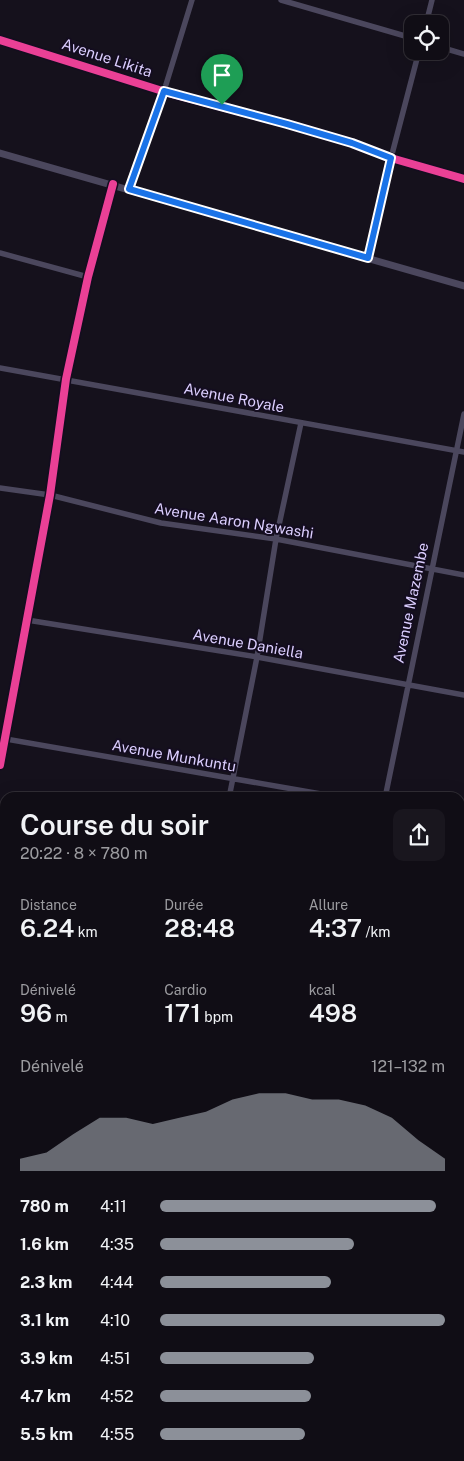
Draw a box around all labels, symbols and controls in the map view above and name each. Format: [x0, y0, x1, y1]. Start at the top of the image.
map controls [404, 15, 449, 60]
button: locate [404, 15, 449, 60]
street label: Avenue Likita [60, 35, 154, 80]
pin [201, 54, 243, 105]
icon: arrive [208, 61, 236, 89]
street label: Avenue Royale [182, 379, 286, 416]
street label: Avenue Aaron Ngwashi [153, 500, 315, 541]
street label: Avenue Mazembe [389, 541, 432, 665]
street label: Avenue Daniella [192, 625, 305, 662]
street label: Avenue Munkuntu [111, 736, 237, 775]
text: Course du soir [20, 808, 209, 841]
button: share [393, 809, 445, 861]
text: 20:22 · 8 × 780 m [20, 844, 148, 863]
text: Distance [20, 897, 77, 913]
text: Durée [164, 897, 203, 913]
text: Allure [309, 897, 348, 913]
text: 6.24 [20, 913, 74, 943]
text: 28:48 [164, 913, 235, 943]
text: 4:37 [309, 913, 362, 943]
text: km [74, 924, 98, 940]
text: /km [362, 924, 390, 940]
text: Dénivelé [20, 982, 76, 998]
text: Cardio [164, 982, 207, 998]
text: kcal [309, 982, 336, 998]
text: 96 [20, 998, 52, 1028]
text: 171 [164, 998, 201, 1028]
text: 498 [309, 998, 357, 1028]
text: m [52, 1009, 68, 1025]
text: bpm [201, 1009, 233, 1025]
text: Dénivelé [20, 1057, 84, 1076]
text: 121–132 m [371, 1057, 445, 1076]
text: 780 m [20, 1197, 69, 1216]
text: 4:11 [100, 1197, 127, 1216]
text: 1.6 km [20, 1235, 69, 1254]
text: 4:35 [100, 1235, 134, 1254]
text: 2.3 km [20, 1273, 72, 1292]
text: 4:44 [100, 1273, 134, 1292]
text: 3.1 km [20, 1311, 69, 1330]
text: 4:10 [100, 1311, 130, 1330]
text: 3.9 km [20, 1349, 73, 1368]
text: 4:51 [100, 1349, 130, 1368]
text: 4.7 km [20, 1387, 71, 1406]
text: 4:52 [100, 1387, 133, 1406]
text: 5.5 km [20, 1425, 73, 1444]
text: 4:55 [100, 1425, 134, 1444]

